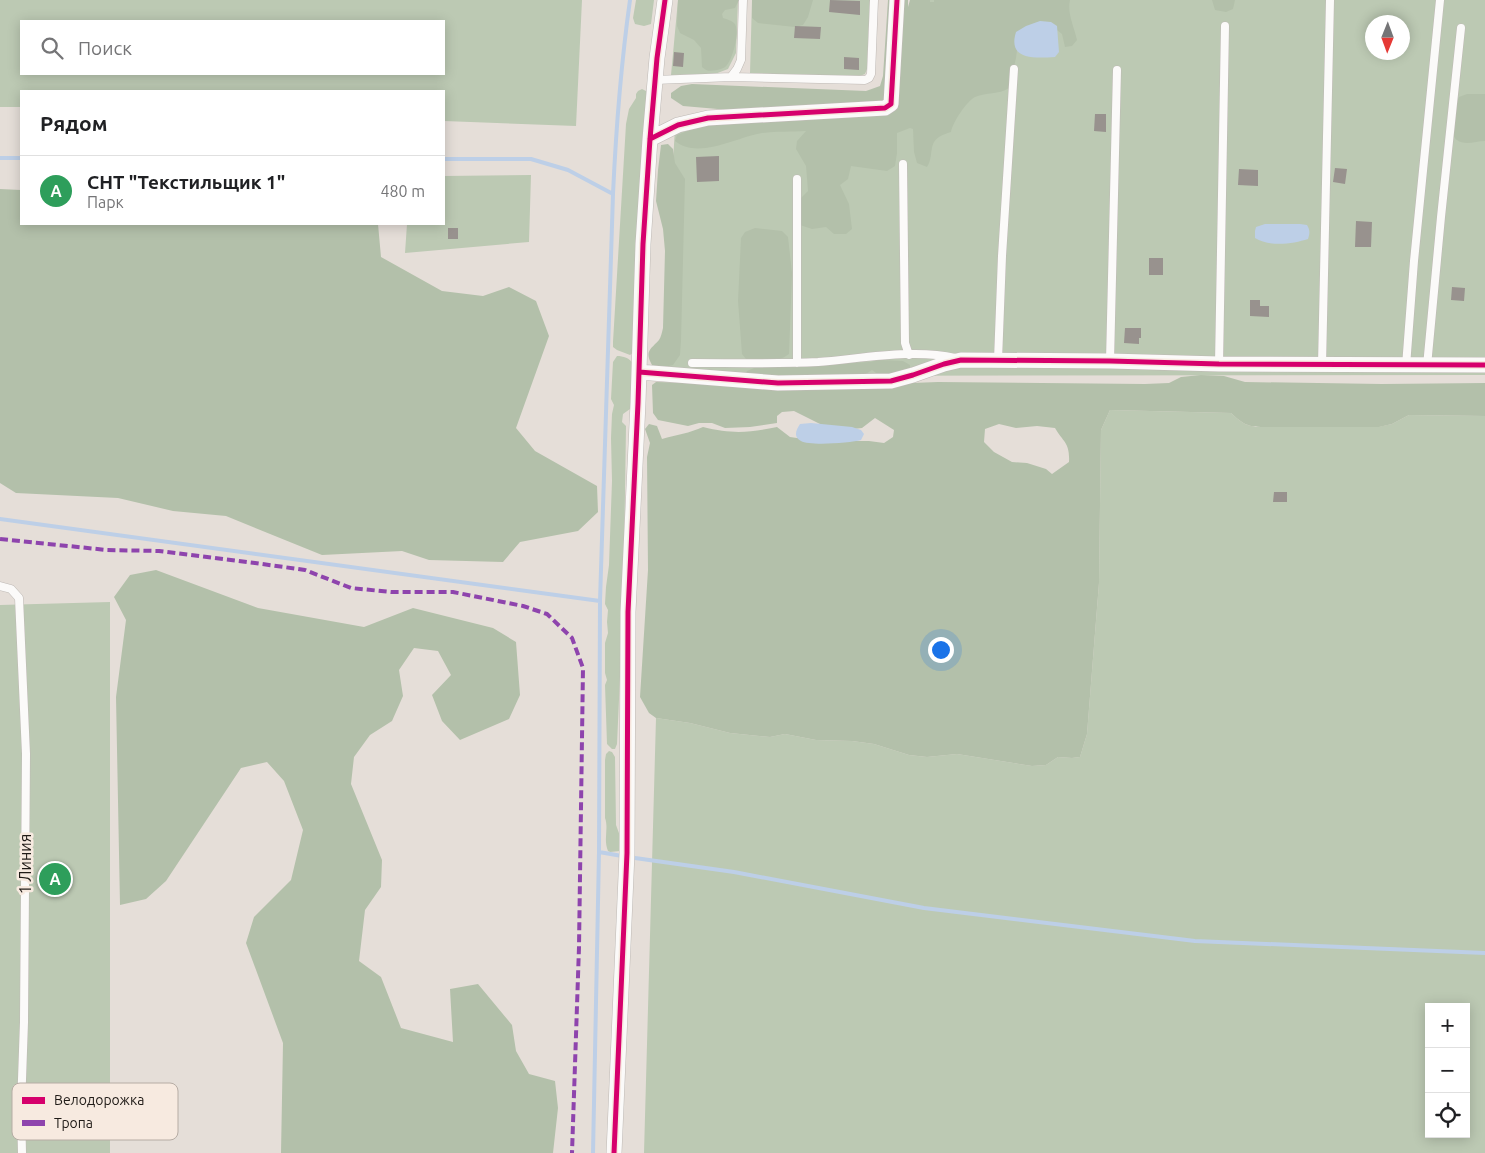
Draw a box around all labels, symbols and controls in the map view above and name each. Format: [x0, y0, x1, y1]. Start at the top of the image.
north arrow [1365, 15, 1410, 60]
search box [20, 20, 445, 75]
icon: search [38, 34, 66, 62]
text: Поиск [78, 37, 132, 59]
text: Рядом [40, 111, 108, 135]
text: СНТ "Текстильщик 1" [87, 171, 285, 193]
text: A [50, 182, 62, 200]
text: 480 m [380, 182, 425, 200]
text: Парк [87, 193, 124, 211]
your location [928, 637, 954, 663]
street label: 1 Линия [16, 834, 34, 894]
pin: A [39, 860, 71, 898]
map controls [1425, 1003, 1470, 1138]
button: + [1425, 1003, 1470, 1048]
button: − [1425, 1048, 1470, 1093]
legend [12, 1083, 178, 1140]
text: Велодорожка [54, 1092, 144, 1108]
button: locate [1425, 1093, 1470, 1138]
text: Тропа [54, 1115, 93, 1131]

